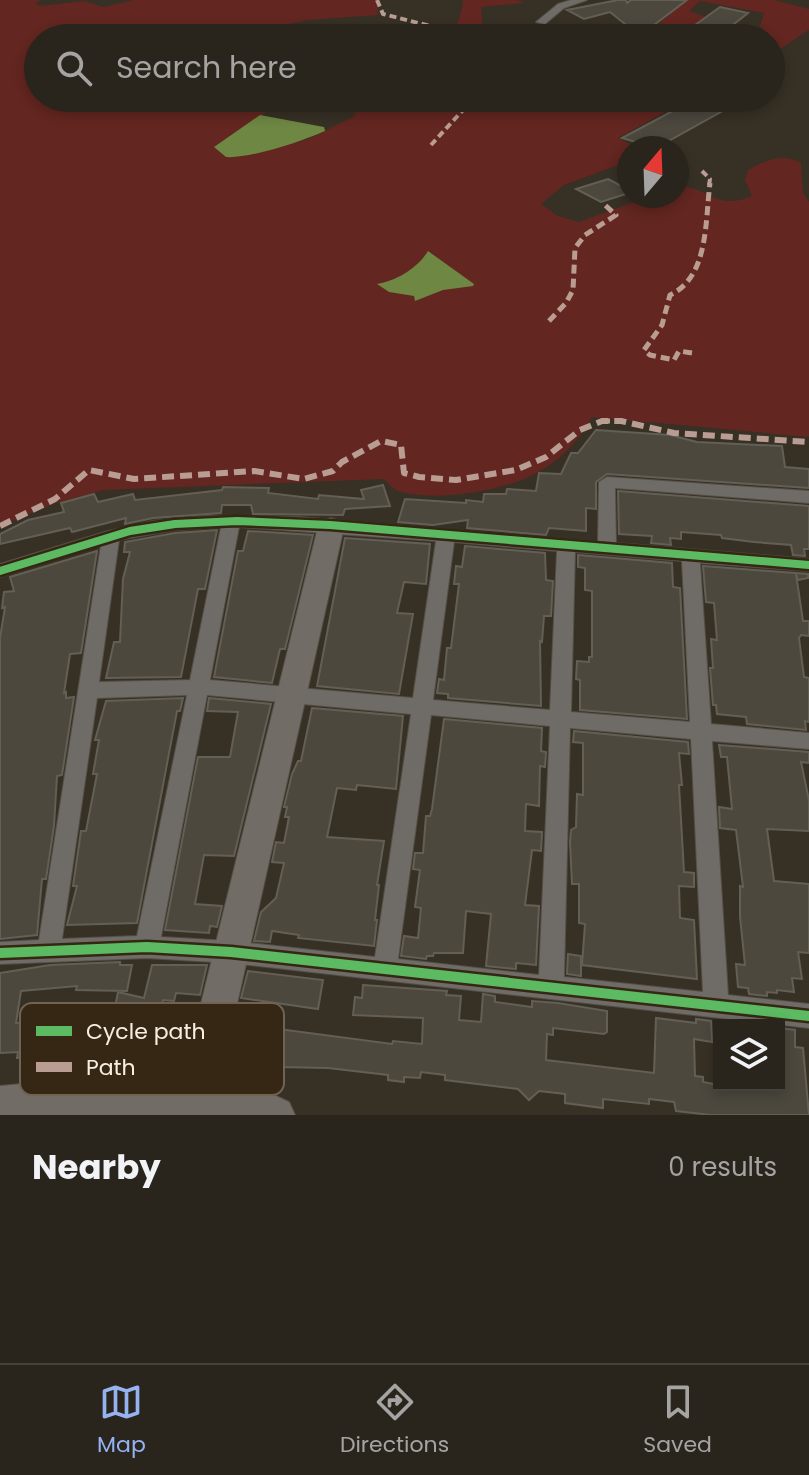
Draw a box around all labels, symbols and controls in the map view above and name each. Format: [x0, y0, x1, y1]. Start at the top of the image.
search box [24, 24, 785, 112]
icon: search [52, 46, 96, 90]
text: Search here [116, 46, 297, 89]
north arrow [617, 136, 689, 208]
legend [20, 1003, 284, 1095]
text: Cycle path [86, 1016, 205, 1047]
map controls [713, 1019, 785, 1091]
button: layers [713, 1019, 785, 1091]
text: Path [86, 1052, 136, 1083]
text: Nearby [32, 1143, 161, 1191]
text: 0 results [668, 1149, 777, 1185]
tab: Map [97, 1380, 146, 1461]
tab: Directions [340, 1380, 449, 1461]
tab: Saved [643, 1380, 712, 1461]

